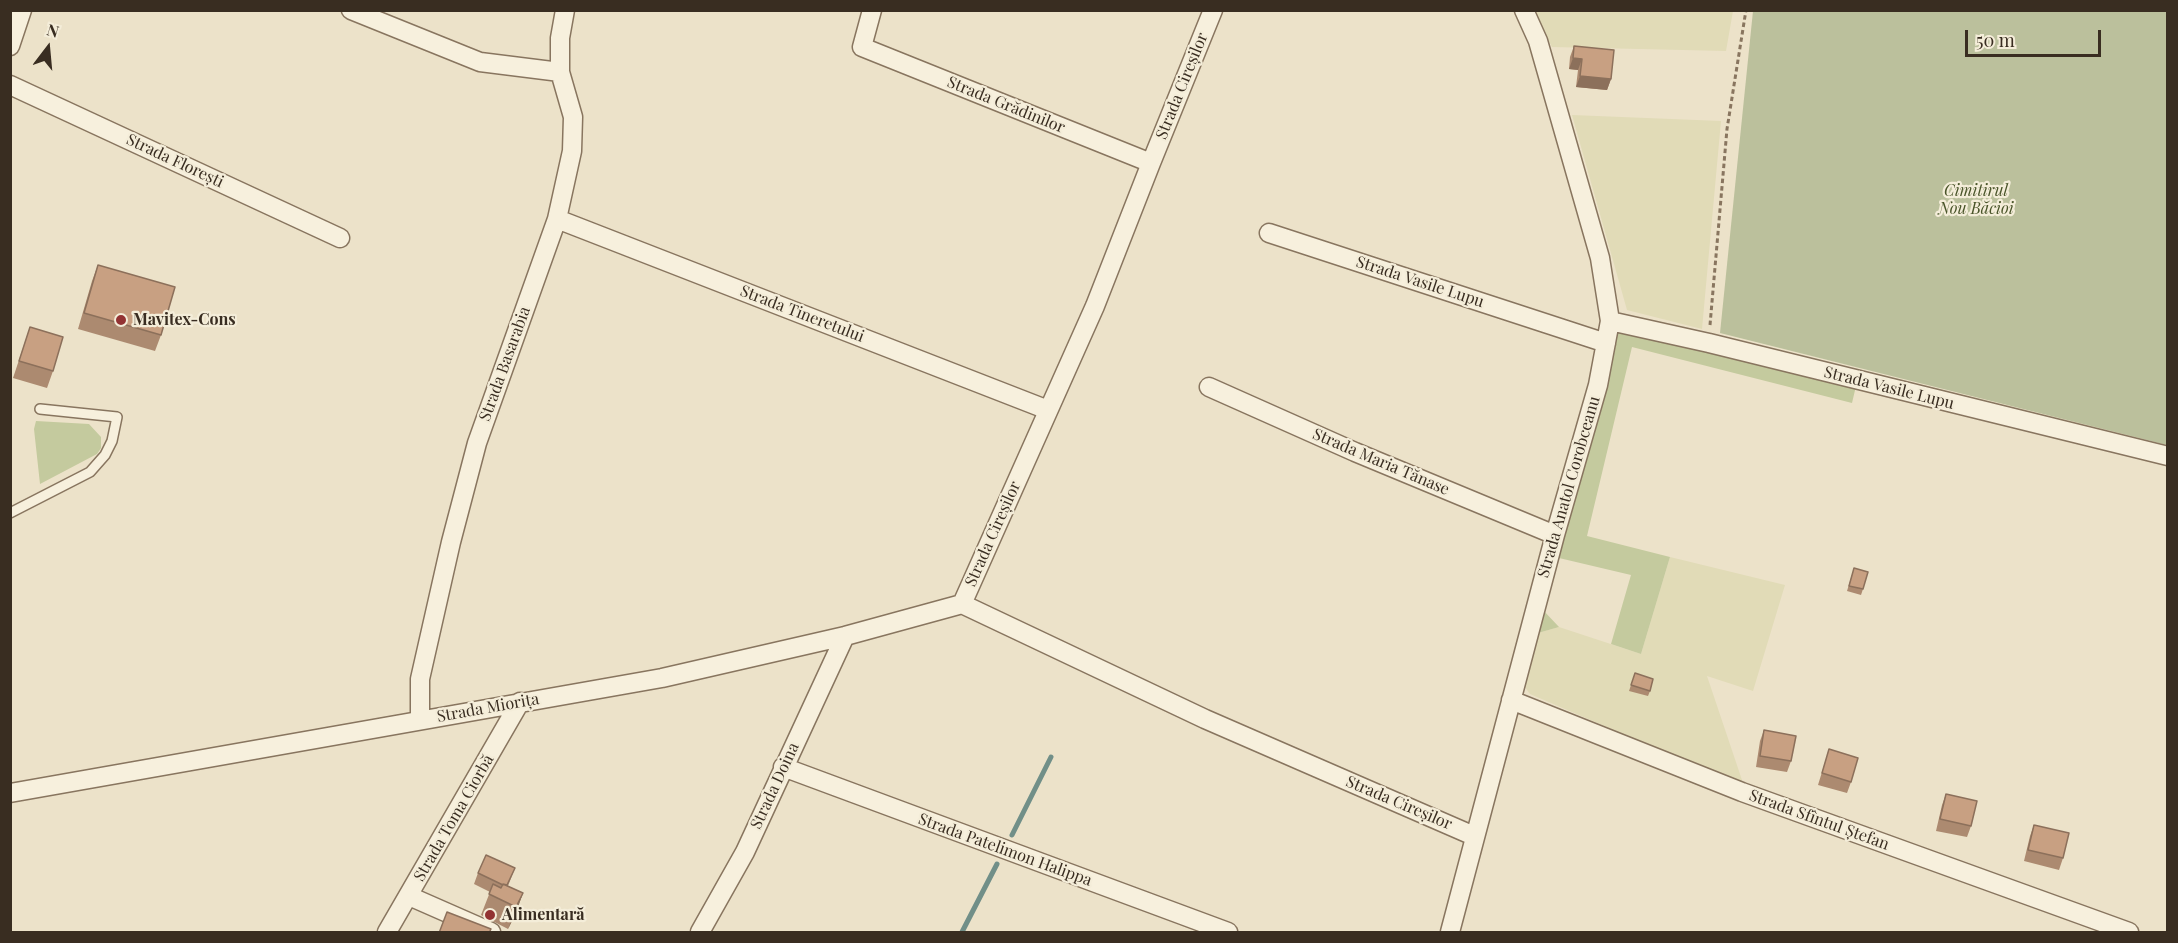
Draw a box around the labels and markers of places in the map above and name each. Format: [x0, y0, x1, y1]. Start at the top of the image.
place label: Mavitex-Cons [133, 310, 236, 330]
marker: Mavitex-Cons [114, 313, 128, 327]
place label: Alimentară [502, 905, 585, 925]
marker: Alimentară [483, 908, 497, 922]

